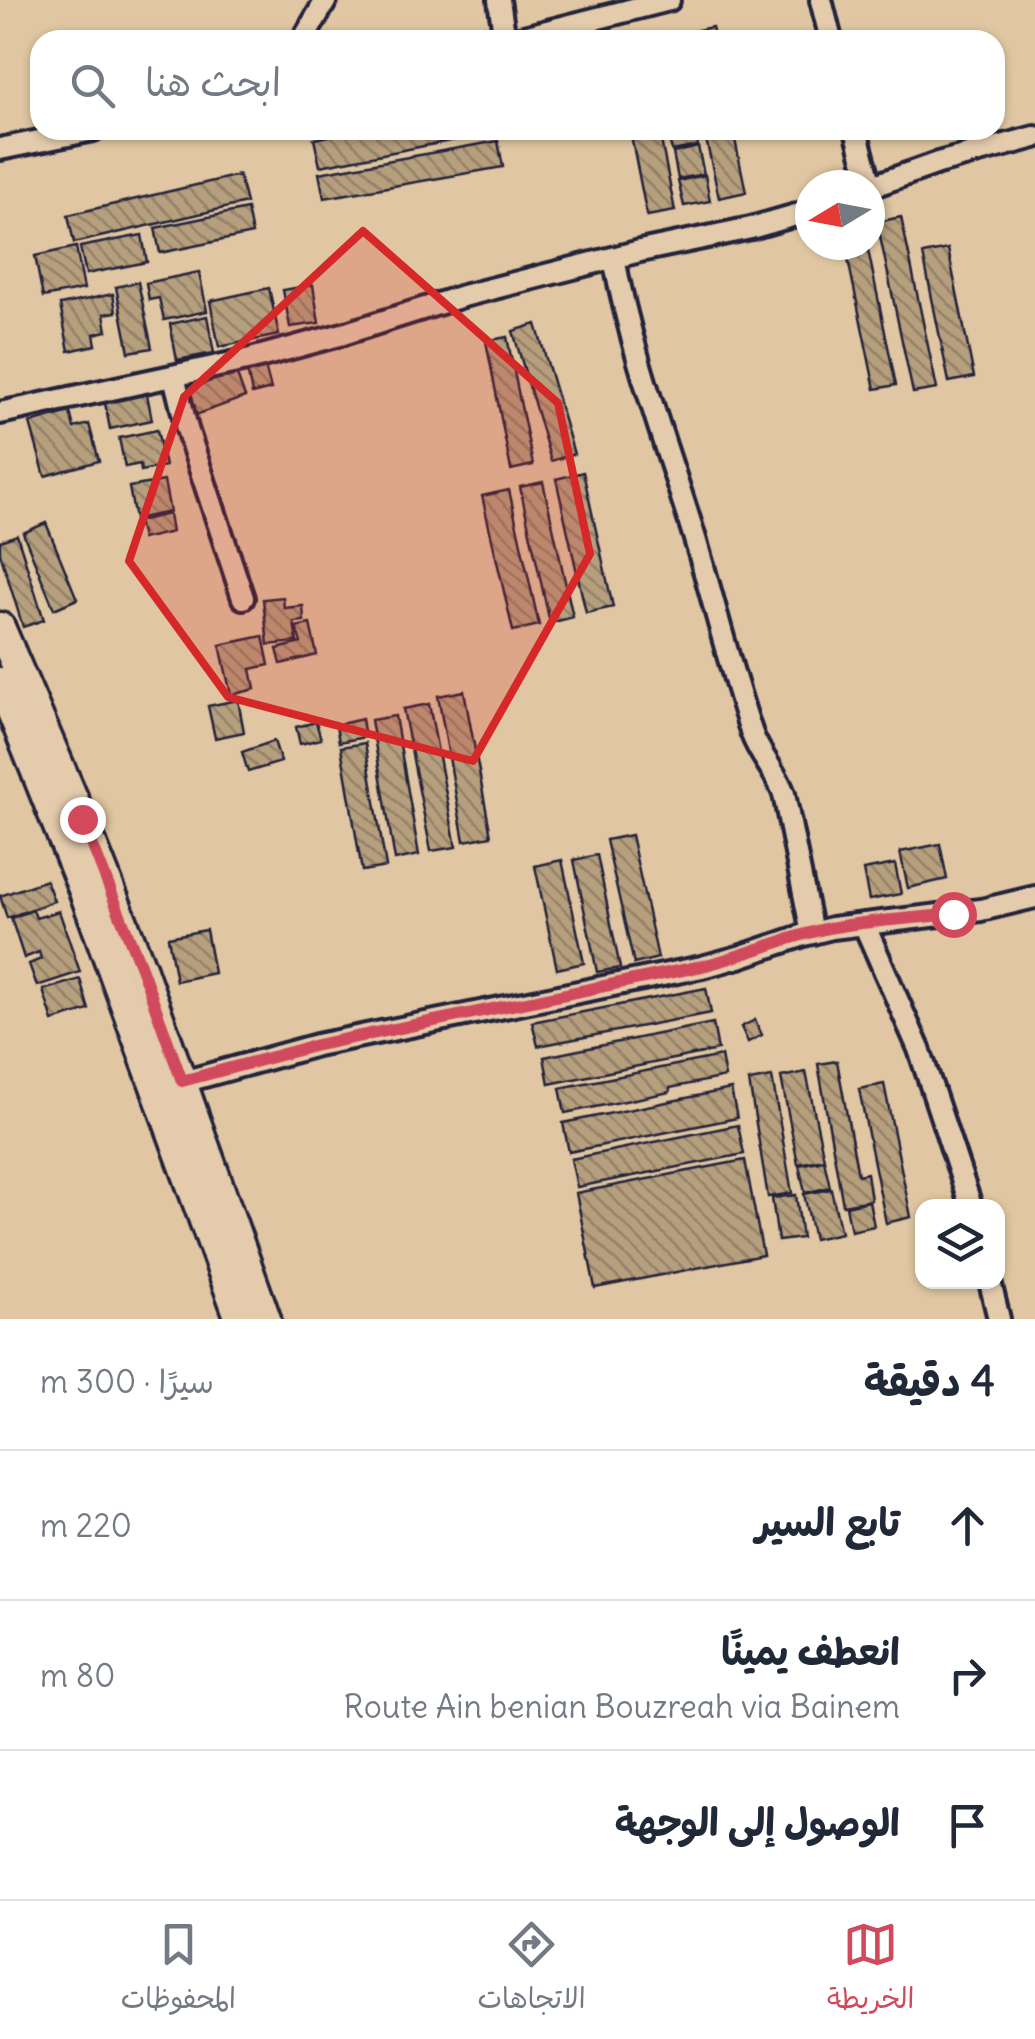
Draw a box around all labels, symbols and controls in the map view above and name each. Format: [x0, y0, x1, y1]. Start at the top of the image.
search box [30, 30, 1005, 140]
icon: search [65, 58, 120, 113]
text: ابحث هنا [145, 59, 281, 106]
north arrow [795, 170, 885, 260]
route end [60, 797, 106, 843]
route start [931, 892, 977, 938]
map controls [915, 1199, 1005, 1289]
button: layers [915, 1199, 1005, 1289]
text: 4 دقيقة [864, 1355, 995, 1407]
text: سيرًا · 300 m [40, 1361, 214, 1402]
icon: ahead [940, 1498, 995, 1553]
text: تابع السير [756, 1499, 900, 1546]
text: 220 m [40, 1505, 132, 1546]
text: انعطف يمينًا [721, 1628, 900, 1675]
icon: right [940, 1648, 995, 1703]
text: 80 m [40, 1655, 115, 1696]
text: Route Ain benian Bouzreah via Bainem [344, 1686, 900, 1727]
icon: arrive [940, 1798, 995, 1853]
text: الوصول إلى الوجهة [615, 1799, 900, 1846]
tab: المحفوظات [121, 1917, 236, 2023]
tab: الاتجاهات [477, 1917, 586, 2023]
tab: الخريطة [827, 1917, 914, 2023]

